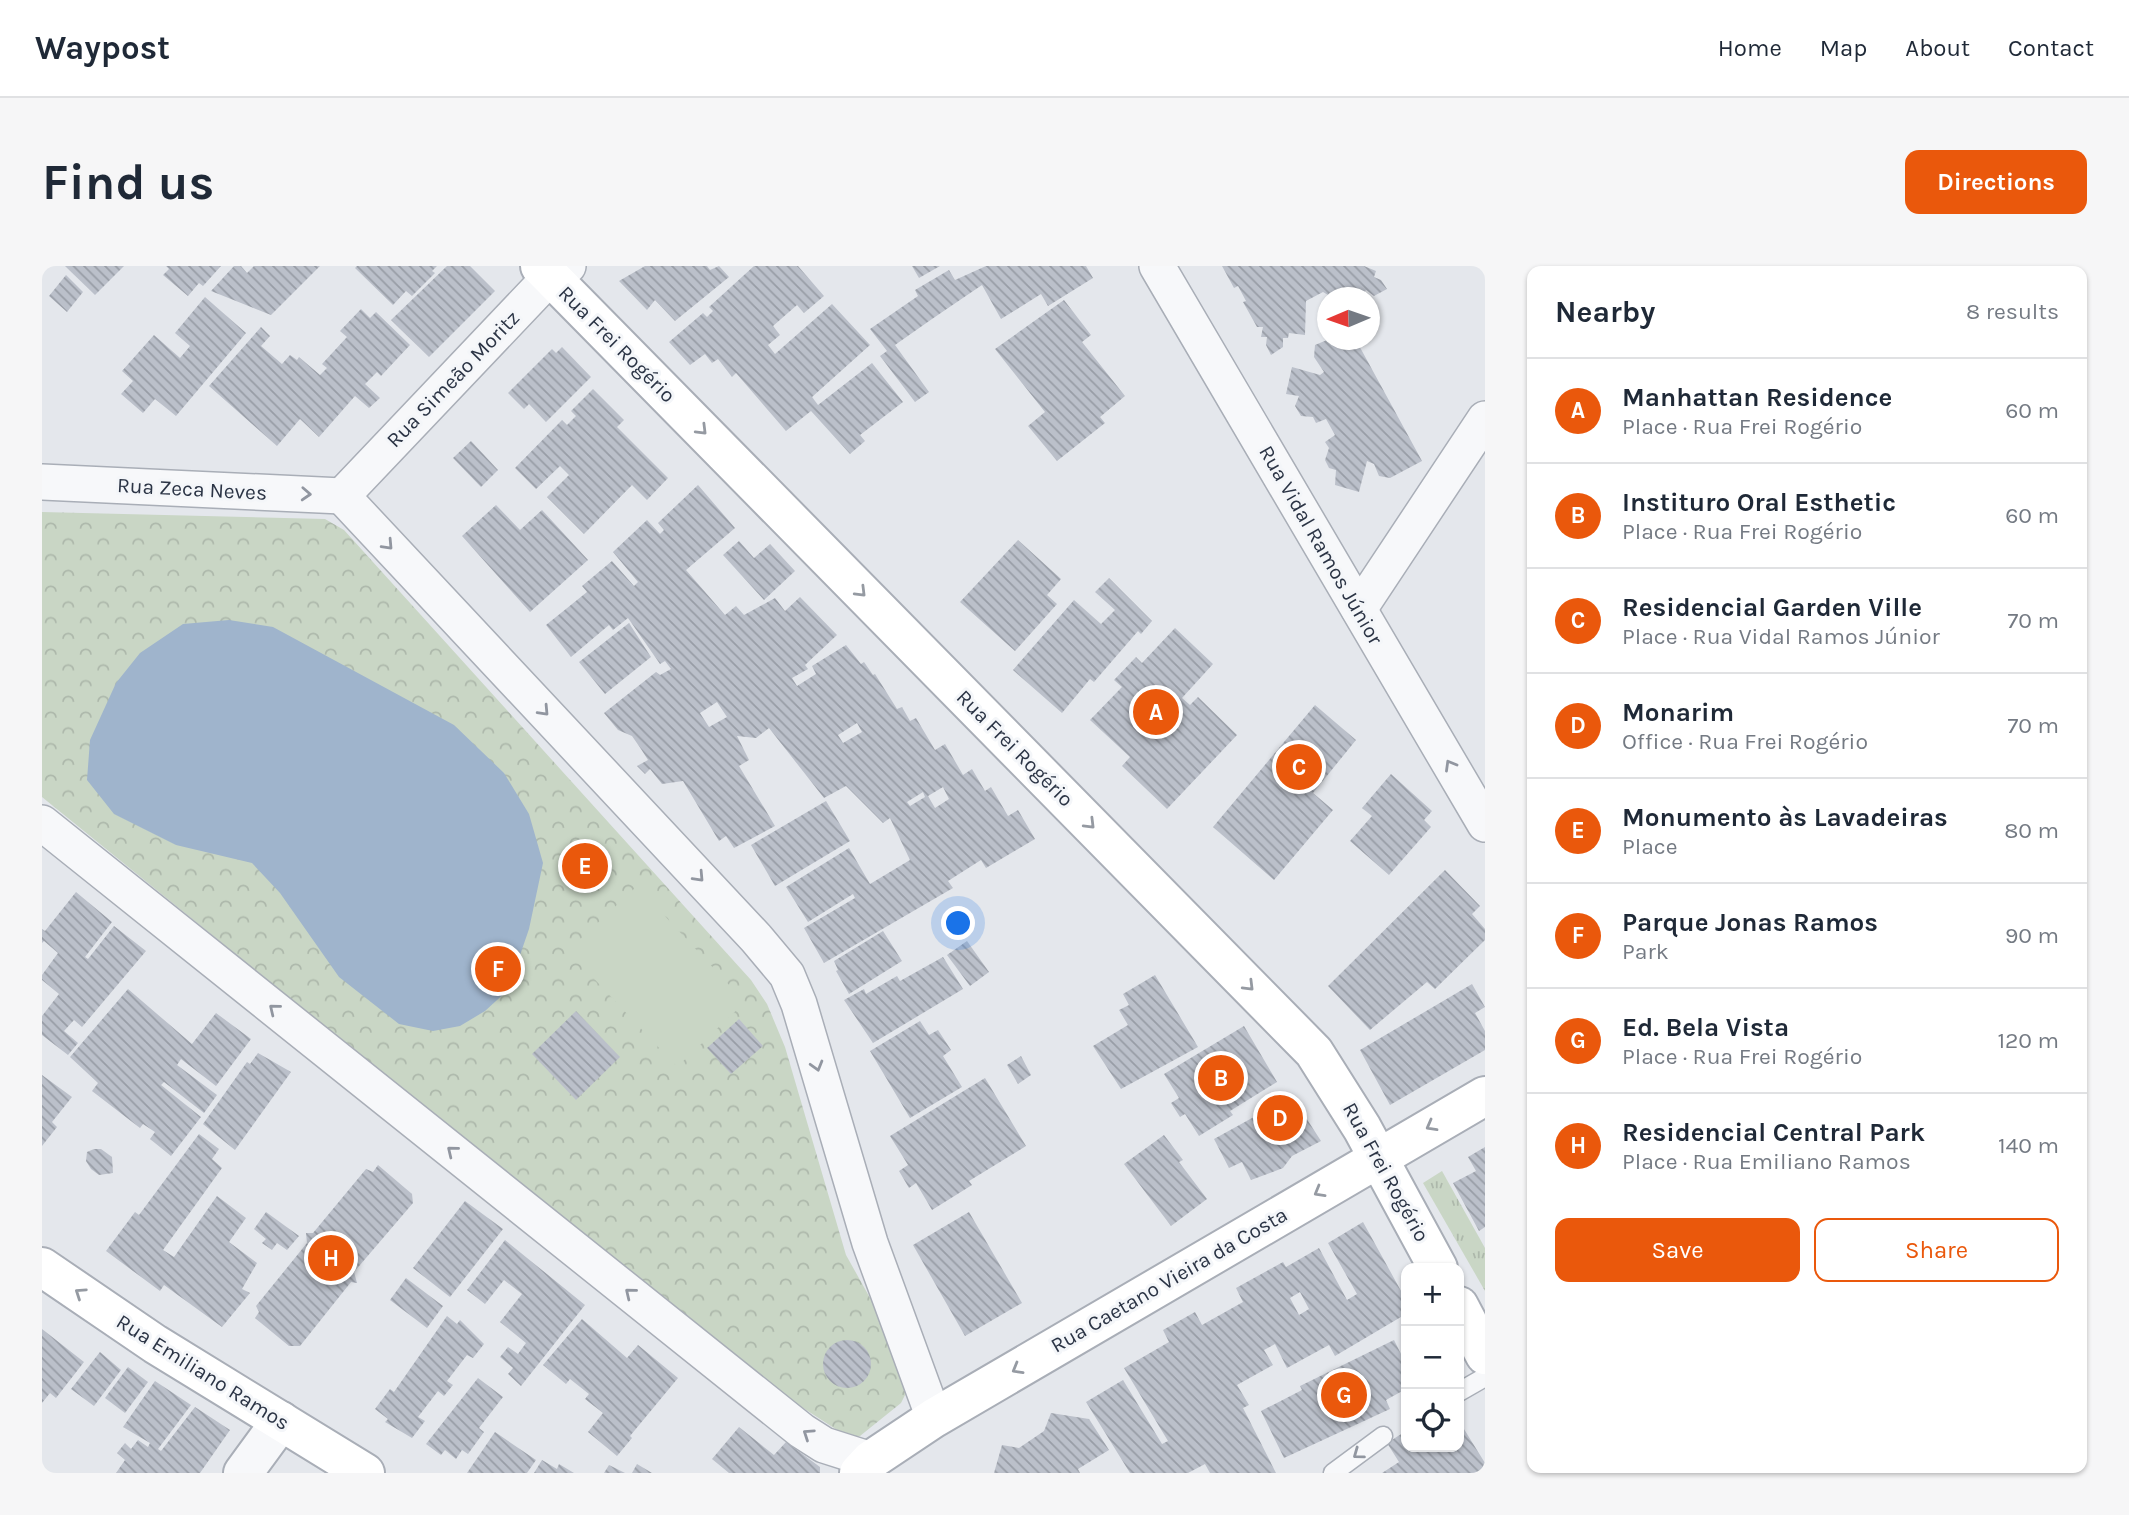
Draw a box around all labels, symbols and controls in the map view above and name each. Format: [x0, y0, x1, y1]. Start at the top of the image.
text: Waypost [35, 29, 170, 67]
text: Home [1718, 34, 1782, 62]
text: Map [1820, 34, 1867, 62]
text: About [1905, 34, 1970, 62]
text: Contact [2008, 34, 2094, 62]
button: Directions [1905, 150, 2087, 214]
text: Find us [42, 154, 214, 211]
street label: Rua Frei Rogério [554, 281, 680, 407]
north arrow [1317, 287, 1380, 350]
text: Nearby [1555, 294, 1655, 330]
text: 8 results [1966, 298, 2059, 325]
street label: Rua Simeão Moritz [382, 306, 524, 452]
text: Manhattan Residence [1622, 382, 1892, 413]
text: A [1571, 397, 1585, 424]
text: 60 m [2005, 397, 2059, 424]
text: Place · Rua Frei Rogério [1622, 413, 1862, 440]
one-way arrow [693, 421, 706, 434]
street label: Rua Vidal Ramos Júnior [1254, 441, 1388, 649]
street label: Rua Zeca Neves [116, 473, 268, 505]
one-way arrow [301, 486, 312, 501]
text: Instituro Oral Esthetic [1622, 487, 1896, 518]
text: B [1571, 502, 1585, 529]
text: 60 m [2005, 502, 2059, 529]
text: Place · Rua Frei Rogério [1622, 518, 1862, 545]
one-way arrow [380, 537, 393, 550]
one-way arrow [853, 583, 866, 596]
text: Residencial Garden Ville [1622, 592, 1922, 623]
text: C [1571, 607, 1585, 634]
text: 70 m [2008, 607, 2059, 634]
text: Place · Rua Vidal Ramos Júnior [1622, 623, 1940, 650]
street label: Rua Frei Rogério [952, 685, 1078, 811]
pin: A [1133, 686, 1179, 738]
text: Monarim [1622, 697, 1734, 728]
one-way arrow [535, 703, 548, 716]
text: D [1570, 712, 1586, 739]
text: 70 m [2008, 712, 2059, 739]
text: Office · Rua Frei Rogério [1622, 728, 1868, 755]
pin: C [1276, 741, 1322, 793]
one-way arrow [1446, 759, 1459, 772]
text: Monumento às Lavadeiras [1622, 802, 1948, 833]
one-way arrow [1081, 815, 1094, 828]
text: E [1571, 817, 1585, 844]
text: 80 m [2004, 817, 2059, 844]
text: Place [1622, 833, 1678, 860]
pin: E [562, 840, 608, 892]
one-way arrow [691, 869, 704, 882]
your location [941, 906, 975, 940]
text: Parque Jonas Ramos [1622, 907, 1878, 938]
text: F [1572, 922, 1584, 949]
text: 90 m [2005, 922, 2059, 949]
text: Park [1622, 938, 1669, 965]
pin: F [475, 943, 521, 995]
one-way arrow [1241, 977, 1254, 990]
one-way arrow [270, 1004, 282, 1017]
text: Ed. Bela Vista [1622, 1012, 1789, 1043]
text: G [1570, 1027, 1586, 1054]
text: 120 m [1997, 1027, 2059, 1054]
text: Place · Rua Frei Rogério [1622, 1043, 1862, 1070]
pin: B [1198, 1052, 1244, 1104]
one-way arrow [809, 1060, 824, 1072]
pin: D [1257, 1092, 1303, 1144]
street label: Rua Frei Rogério [1338, 1098, 1434, 1246]
text: Residencial Central Park [1622, 1117, 1925, 1148]
one-way arrow [1426, 1118, 1438, 1131]
text: H [1570, 1132, 1586, 1159]
text: 140 m [1998, 1132, 2059, 1159]
one-way arrow [448, 1147, 461, 1159]
text: Place · Rua Emiliano Ramos [1622, 1148, 1911, 1175]
one-way arrow [1314, 1183, 1327, 1196]
street label: Rua Caetano Vieira da Costa [1047, 1202, 1291, 1358]
button: Save [1555, 1218, 1800, 1282]
button: Share [1814, 1218, 2059, 1282]
pin: H [308, 1232, 354, 1284]
map controls [1401, 1263, 1464, 1452]
button: + [1401, 1263, 1464, 1326]
one-way arrow [74, 1288, 87, 1301]
one-way arrow [625, 1289, 638, 1301]
street label: Rua Emiliano Ramos [112, 1309, 294, 1435]
button: − [1401, 1326, 1464, 1389]
one-way arrow [1012, 1361, 1025, 1374]
pin: G [1321, 1369, 1367, 1421]
button: locate [1401, 1389, 1464, 1452]
one-way arrow [803, 1430, 816, 1443]
one-way arrow [1353, 1446, 1366, 1459]

